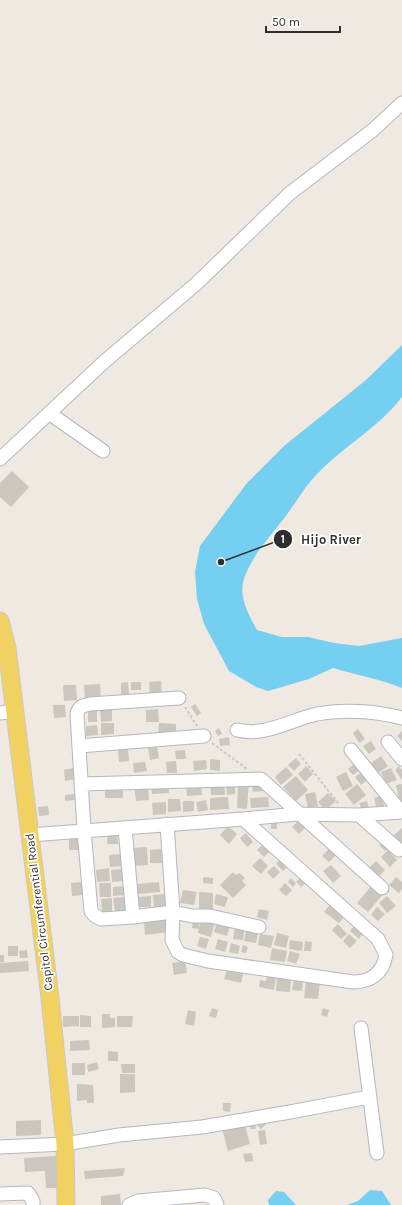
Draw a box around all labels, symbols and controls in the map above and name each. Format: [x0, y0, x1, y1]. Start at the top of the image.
scale bar [266, 8, 340, 34]
text: 50 m [272, 15, 300, 29]
callout: Hijo River [273, 527, 369, 552]
text: 1 [281, 532, 285, 546]
text: Hijo River [301, 532, 362, 547]
street label: Capitol Circumferential Road [22, 833, 56, 991]

